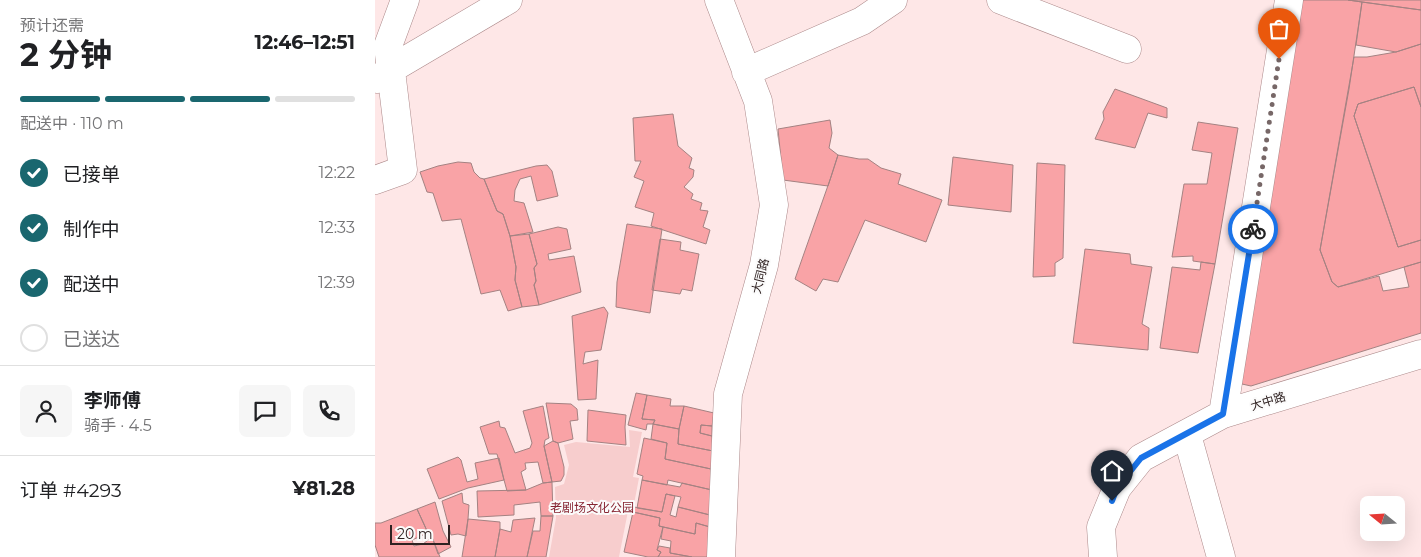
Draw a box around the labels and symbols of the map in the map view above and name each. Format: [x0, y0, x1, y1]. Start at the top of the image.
pin [1258, 8, 1300, 59]
courier [1228, 204, 1278, 254]
street label: 大同路 [748, 257, 772, 295]
street label: 大中路 [1249, 389, 1287, 413]
pin [1091, 450, 1133, 501]
north arrow [1360, 496, 1405, 541]
park label: 老剧场文化公园 [550, 500, 634, 515]
scale bar [390, 522, 450, 545]

